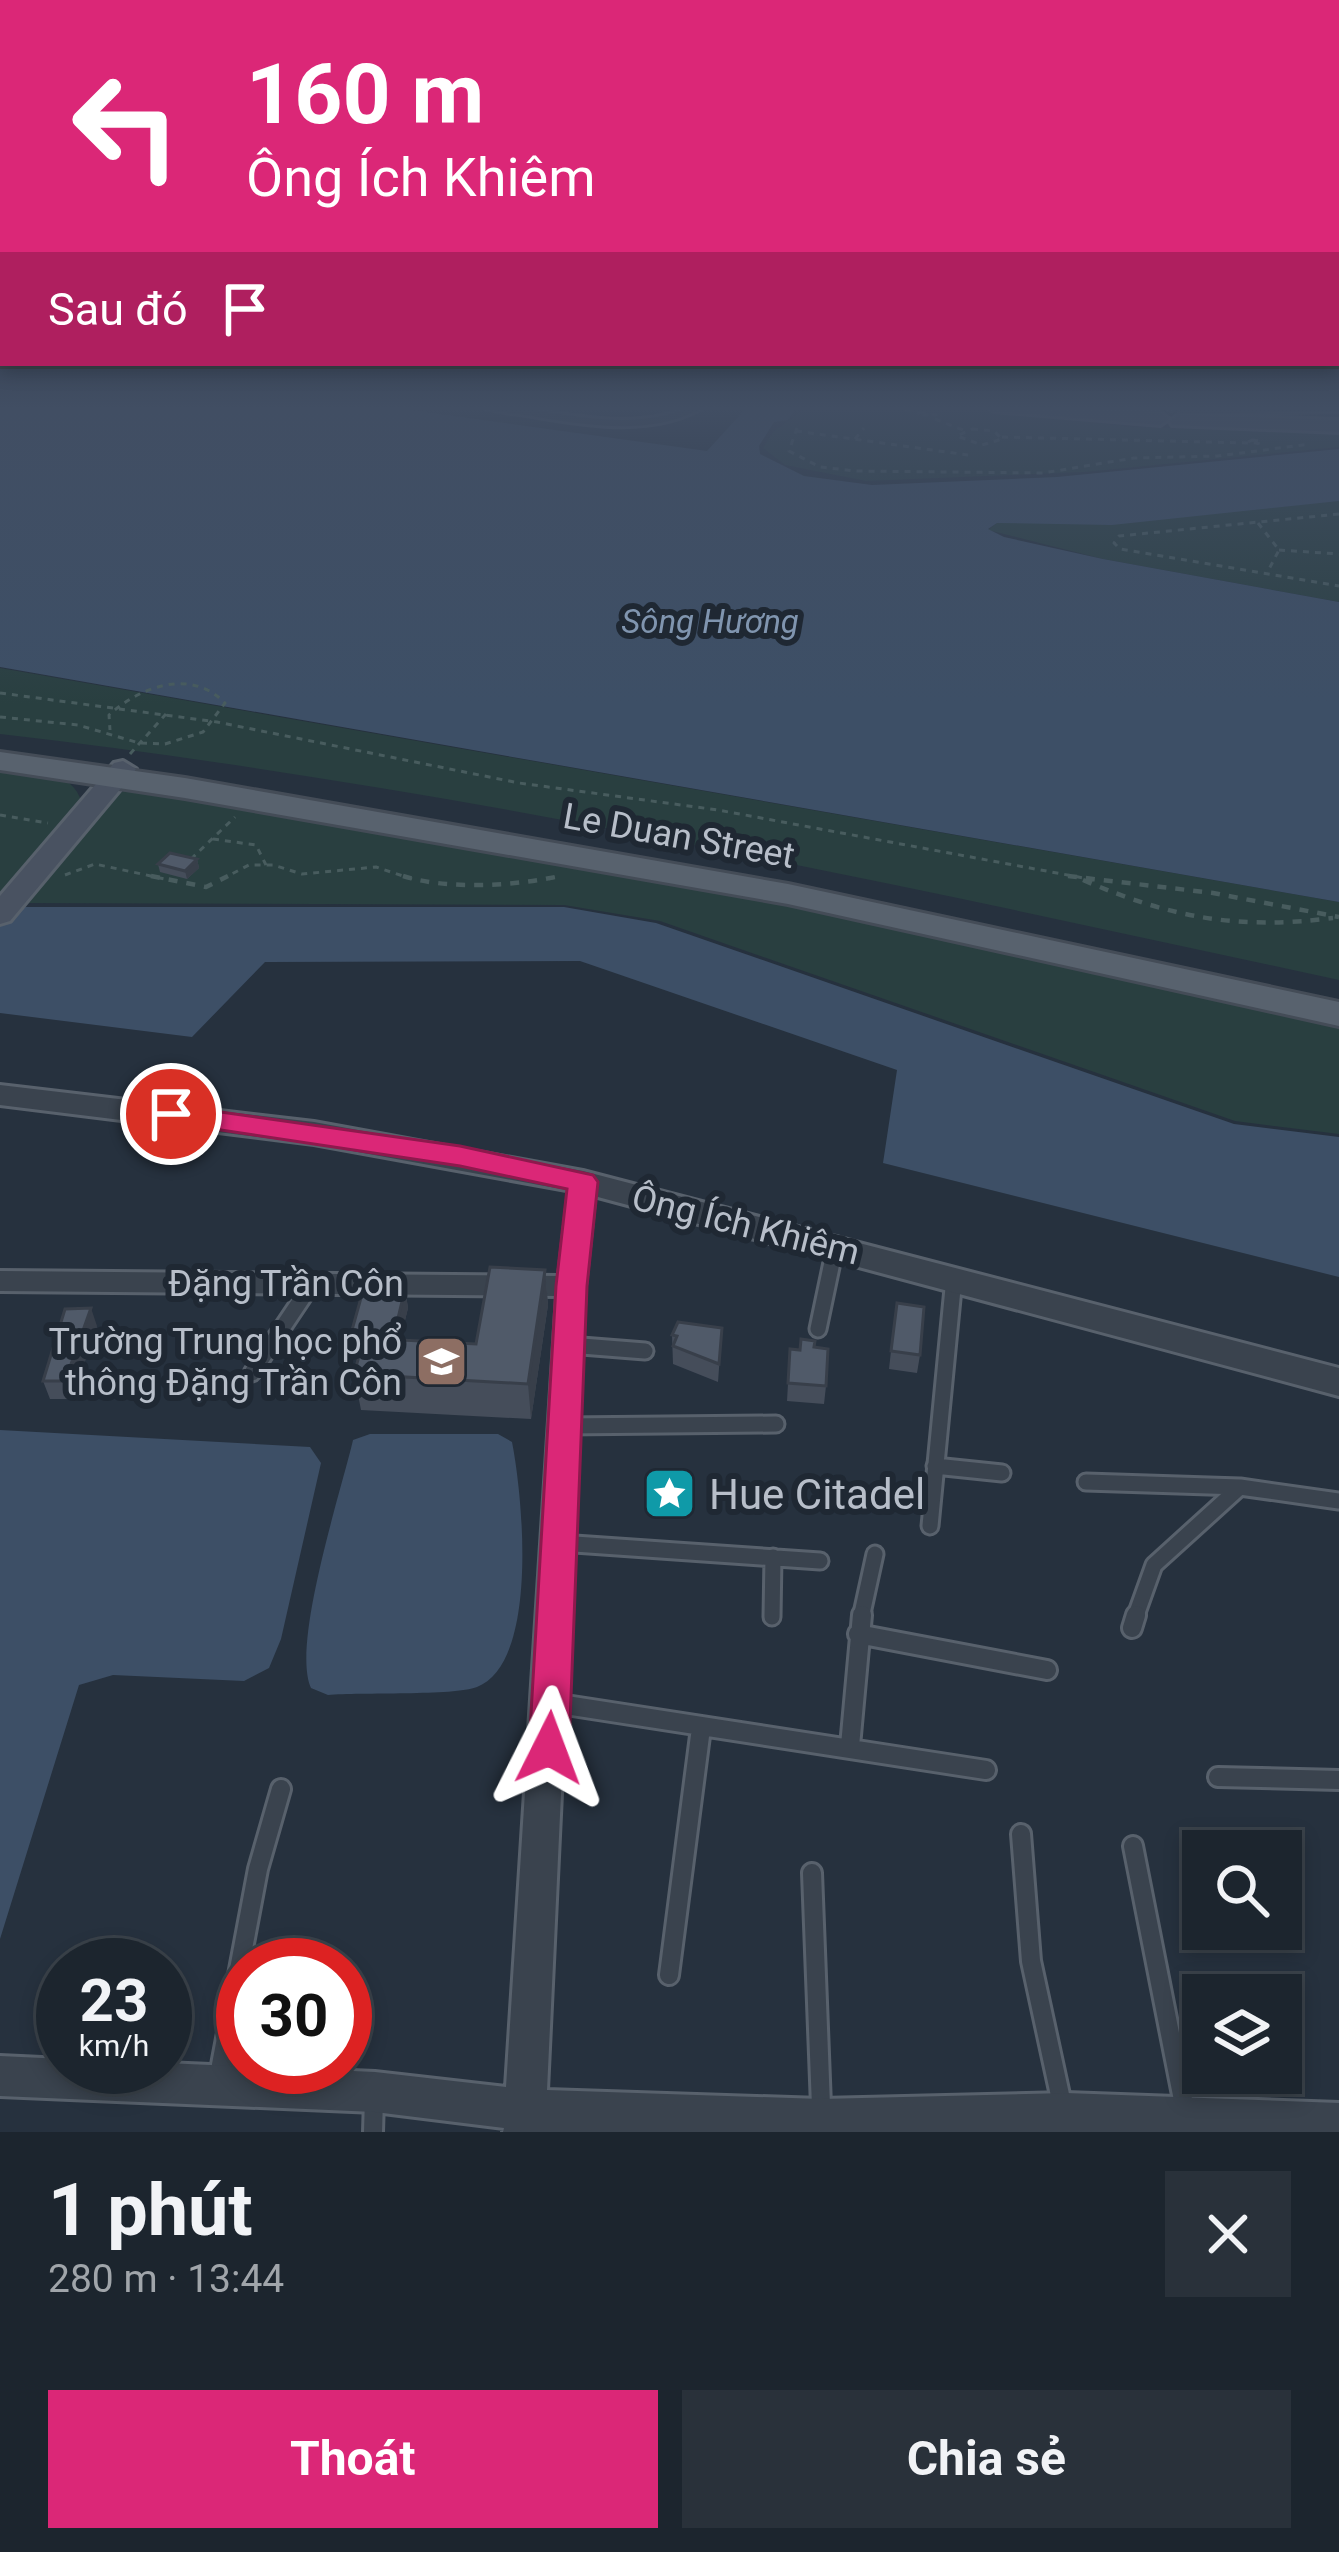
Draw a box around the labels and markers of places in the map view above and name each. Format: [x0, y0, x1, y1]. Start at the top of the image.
pin [120, 1063, 222, 1165]
place label: Trường Trung học phổ thông Đặng Trần Côn [49, 1321, 402, 1404]
school or university icon: Trường Trung học phổ thông Đặng Trần Côn [413, 1334, 469, 1390]
place icon: Hue Citadel [642, 1466, 698, 1522]
place label: Hue Citadel [709, 1470, 925, 1519]

